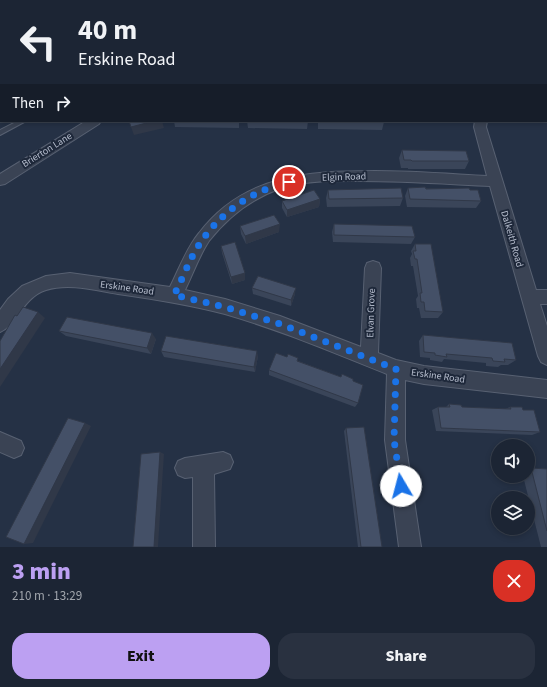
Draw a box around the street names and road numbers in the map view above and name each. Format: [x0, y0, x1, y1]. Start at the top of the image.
street label: Brierton Lane [19, 129, 75, 171]
street label: Elgin Road [322, 169, 366, 185]
street label: Dalkeith Road [497, 209, 527, 269]
street label: Erskine Road [99, 277, 155, 299]
street label: Elvan Grove [363, 288, 379, 338]
street label: Erskine Road [410, 365, 466, 387]

